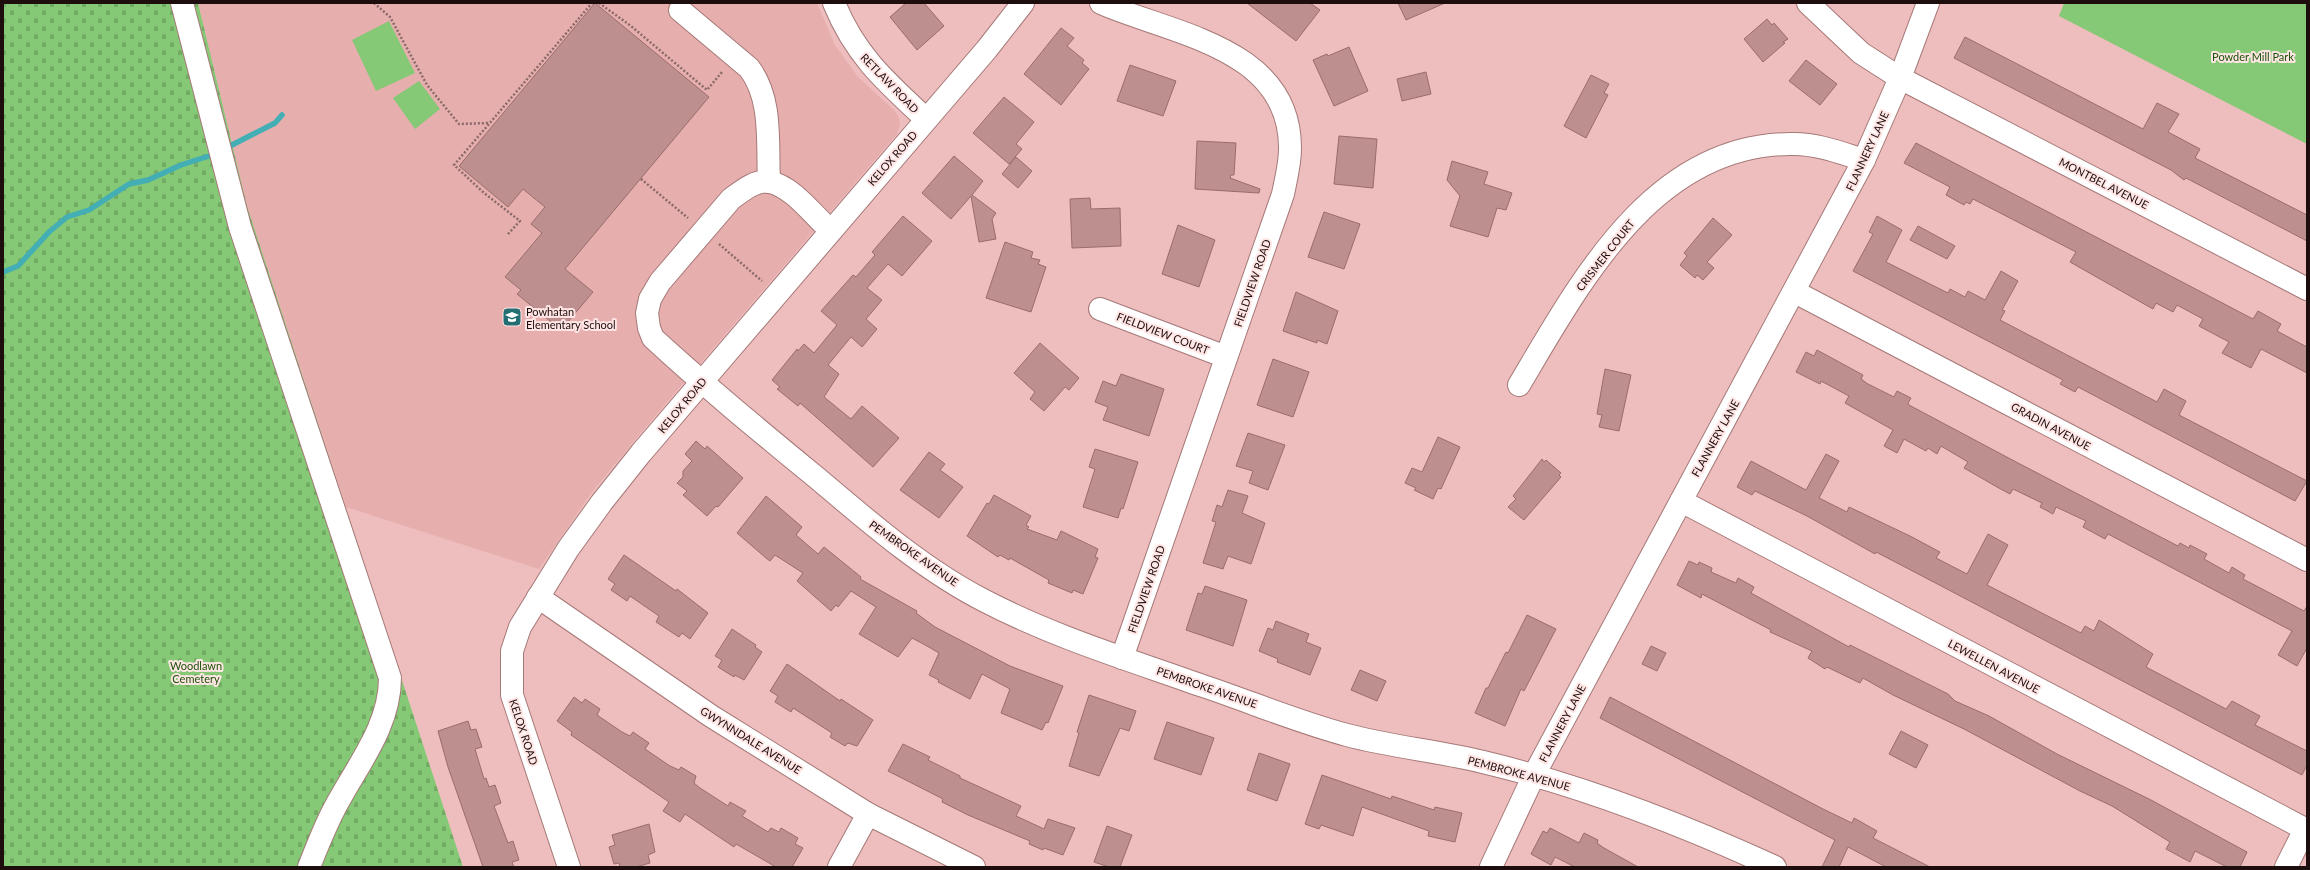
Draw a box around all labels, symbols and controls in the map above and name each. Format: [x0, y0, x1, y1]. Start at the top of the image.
park label: Powder Mill Park [2212, 50, 2294, 63]
street label: RETLAW ROAD [858, 51, 922, 115]
street label: FLANNERY LANE [1843, 109, 1891, 193]
street label: KELOX ROAD [865, 128, 919, 188]
street label: MONTBEL AVENUE [2057, 155, 2151, 211]
street label: CRISMER COURT [1573, 216, 1637, 293]
street label: FIELDVIEW ROAD [1231, 238, 1273, 328]
place label: Powhatan Elementary School [526, 305, 616, 331]
school or university icon: Powhatan Elementary School [501, 306, 523, 328]
street label: FIELDVIEW COURT [1115, 309, 1211, 357]
street label: KELOX ROAD [655, 375, 709, 435]
street label: FLANNERY LANE [1688, 397, 1742, 479]
street label: GRADIN AVENUE [2009, 400, 2093, 452]
street label: PEMBROKE AVENUE [867, 517, 961, 589]
street label: FIELDVIEW ROAD [1125, 544, 1167, 634]
street label: LEWELLEN AVENUE [1946, 636, 2042, 696]
park label: Woodlawn Cemetery [170, 659, 222, 685]
street label: PEMBROKE AVENUE [1155, 664, 1259, 710]
street label: FLANNERY LANE [1536, 682, 1588, 764]
street label: KELOX ROAD [507, 697, 541, 767]
street label: GWYNNDALE AVENUE [698, 704, 804, 776]
street label: PEMBROKE AVENUE [1466, 753, 1572, 793]

